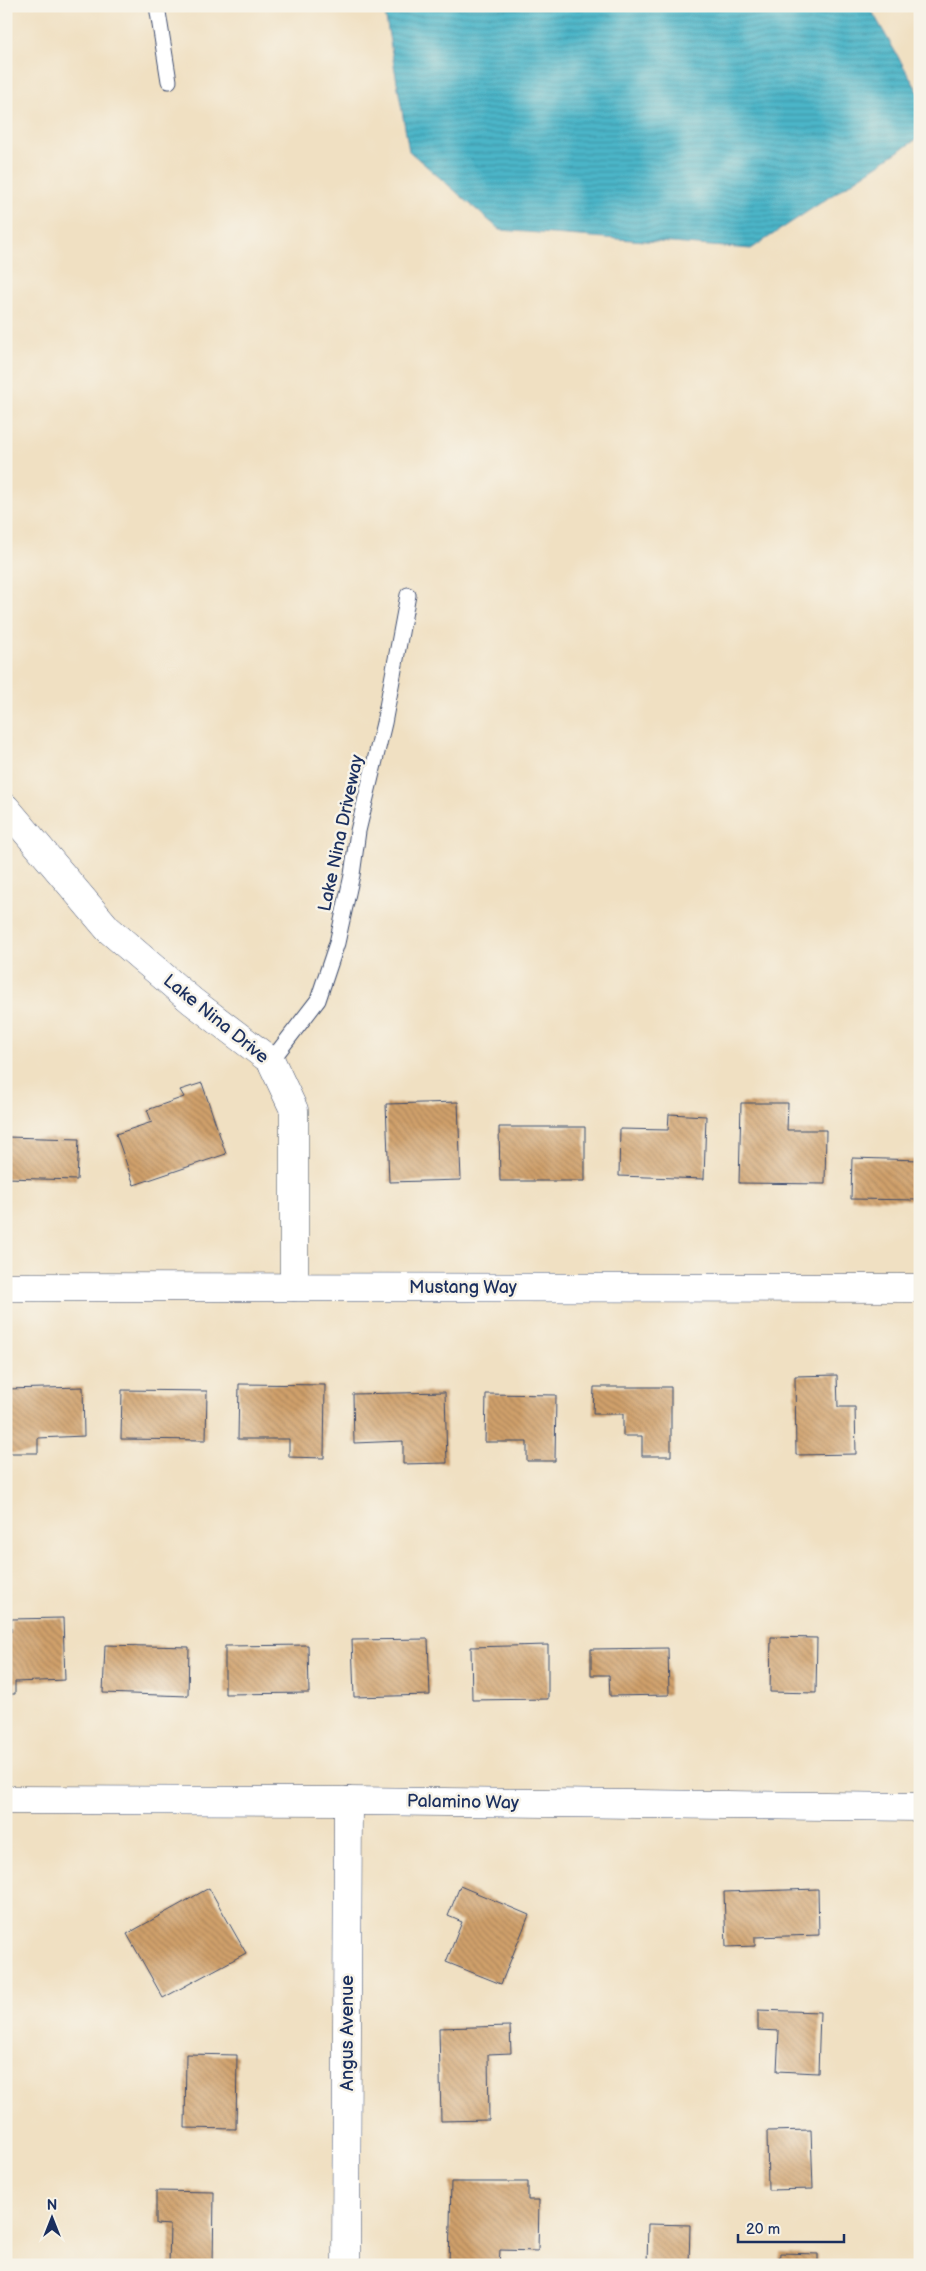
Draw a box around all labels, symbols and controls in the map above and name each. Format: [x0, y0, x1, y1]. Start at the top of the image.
street label: Lake Nina Driveway [314, 752, 368, 913]
street label: Lake Nina Drive [159, 970, 273, 1068]
street label: Mustang Way [409, 1277, 518, 1298]
street label: Palamino Way [407, 1791, 520, 1813]
street label: Angus Avenue [337, 1975, 358, 2091]
north arrow [28, 2194, 78, 2244]
text: N [47, 2197, 57, 2214]
scale bar [738, 2211, 845, 2243]
text: 20 m [746, 2220, 780, 2239]

